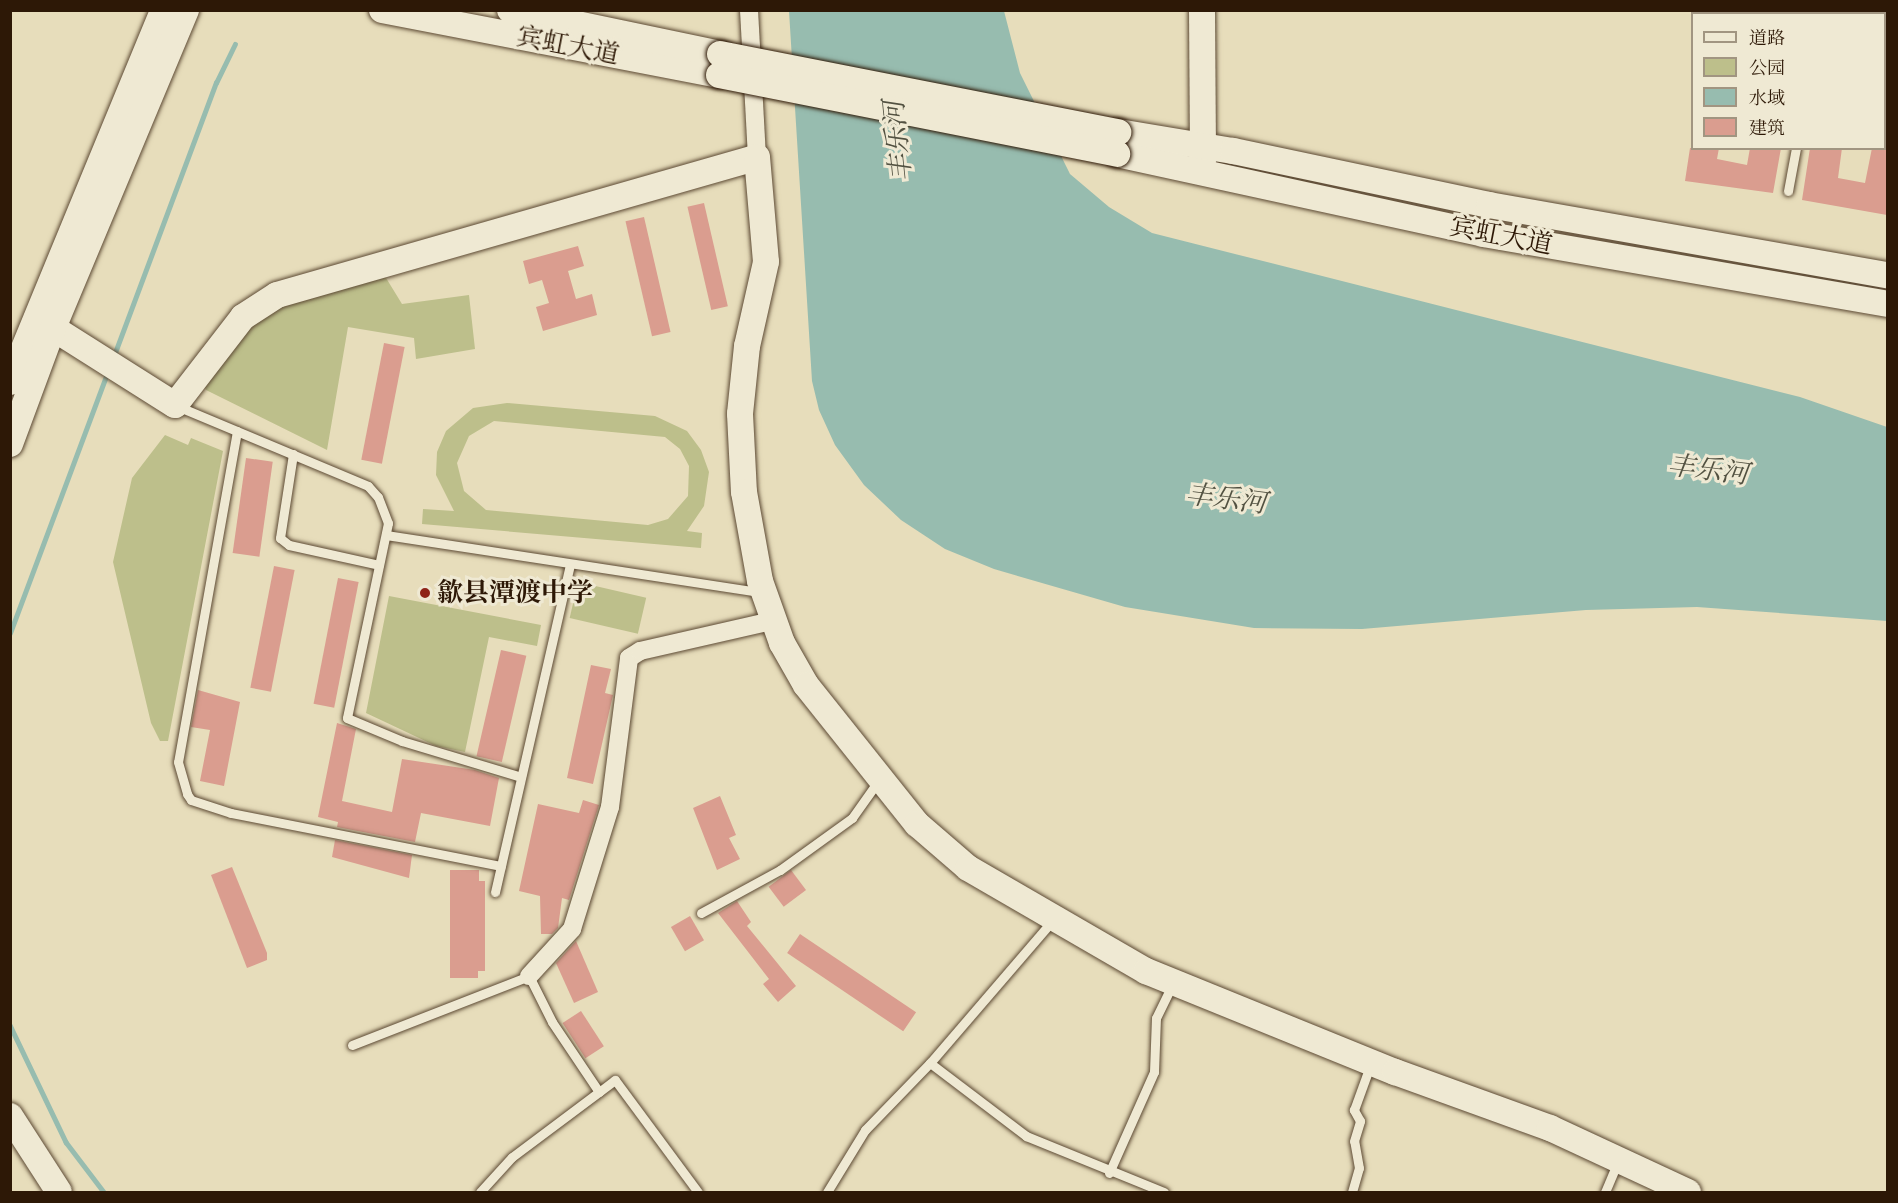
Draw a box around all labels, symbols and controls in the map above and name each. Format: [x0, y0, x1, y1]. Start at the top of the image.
legend [1691, 12, 1886, 150]
street label: 宾虹大道 [514, 21, 622, 71]
text: 道路 [1749, 26, 1785, 51]
text: 公园 [1749, 56, 1785, 81]
text: 水域 [1749, 86, 1785, 111]
water label: 丰乐河 [878, 99, 918, 183]
text: 建筑 [1749, 116, 1785, 141]
street label: 宾虹大道 [1447, 211, 1555, 261]
water label: 丰乐河 [1666, 449, 1750, 491]
water label: 丰乐河 [1184, 478, 1268, 520]
place label: 歙县潭渡中学 [437, 577, 593, 609]
marker: 歙县潭渡中学 [418, 586, 432, 600]

